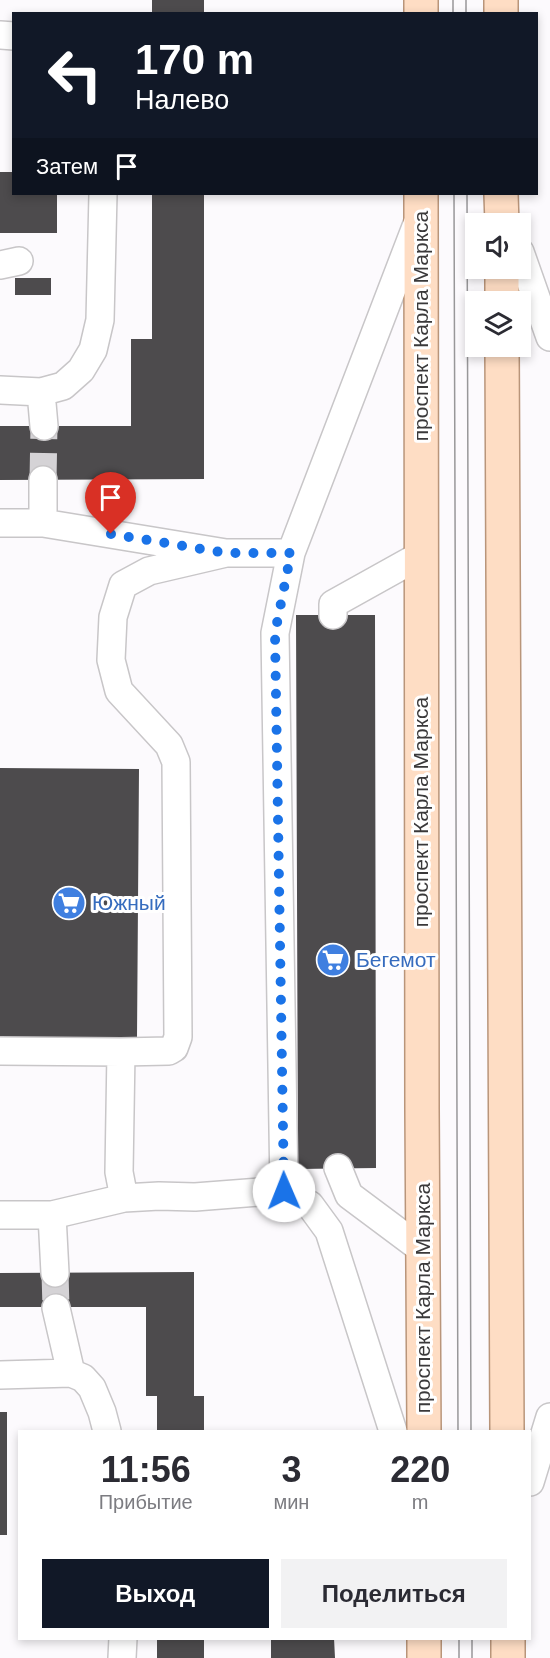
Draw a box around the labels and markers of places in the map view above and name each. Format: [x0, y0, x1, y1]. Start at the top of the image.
pin [85, 472, 136, 534]
supermarket icon: Южный [51, 885, 87, 921]
place label: Южный [92, 891, 166, 914]
supermarket icon: Бегемот [315, 942, 351, 978]
place label: Бегемот [356, 948, 436, 971]

